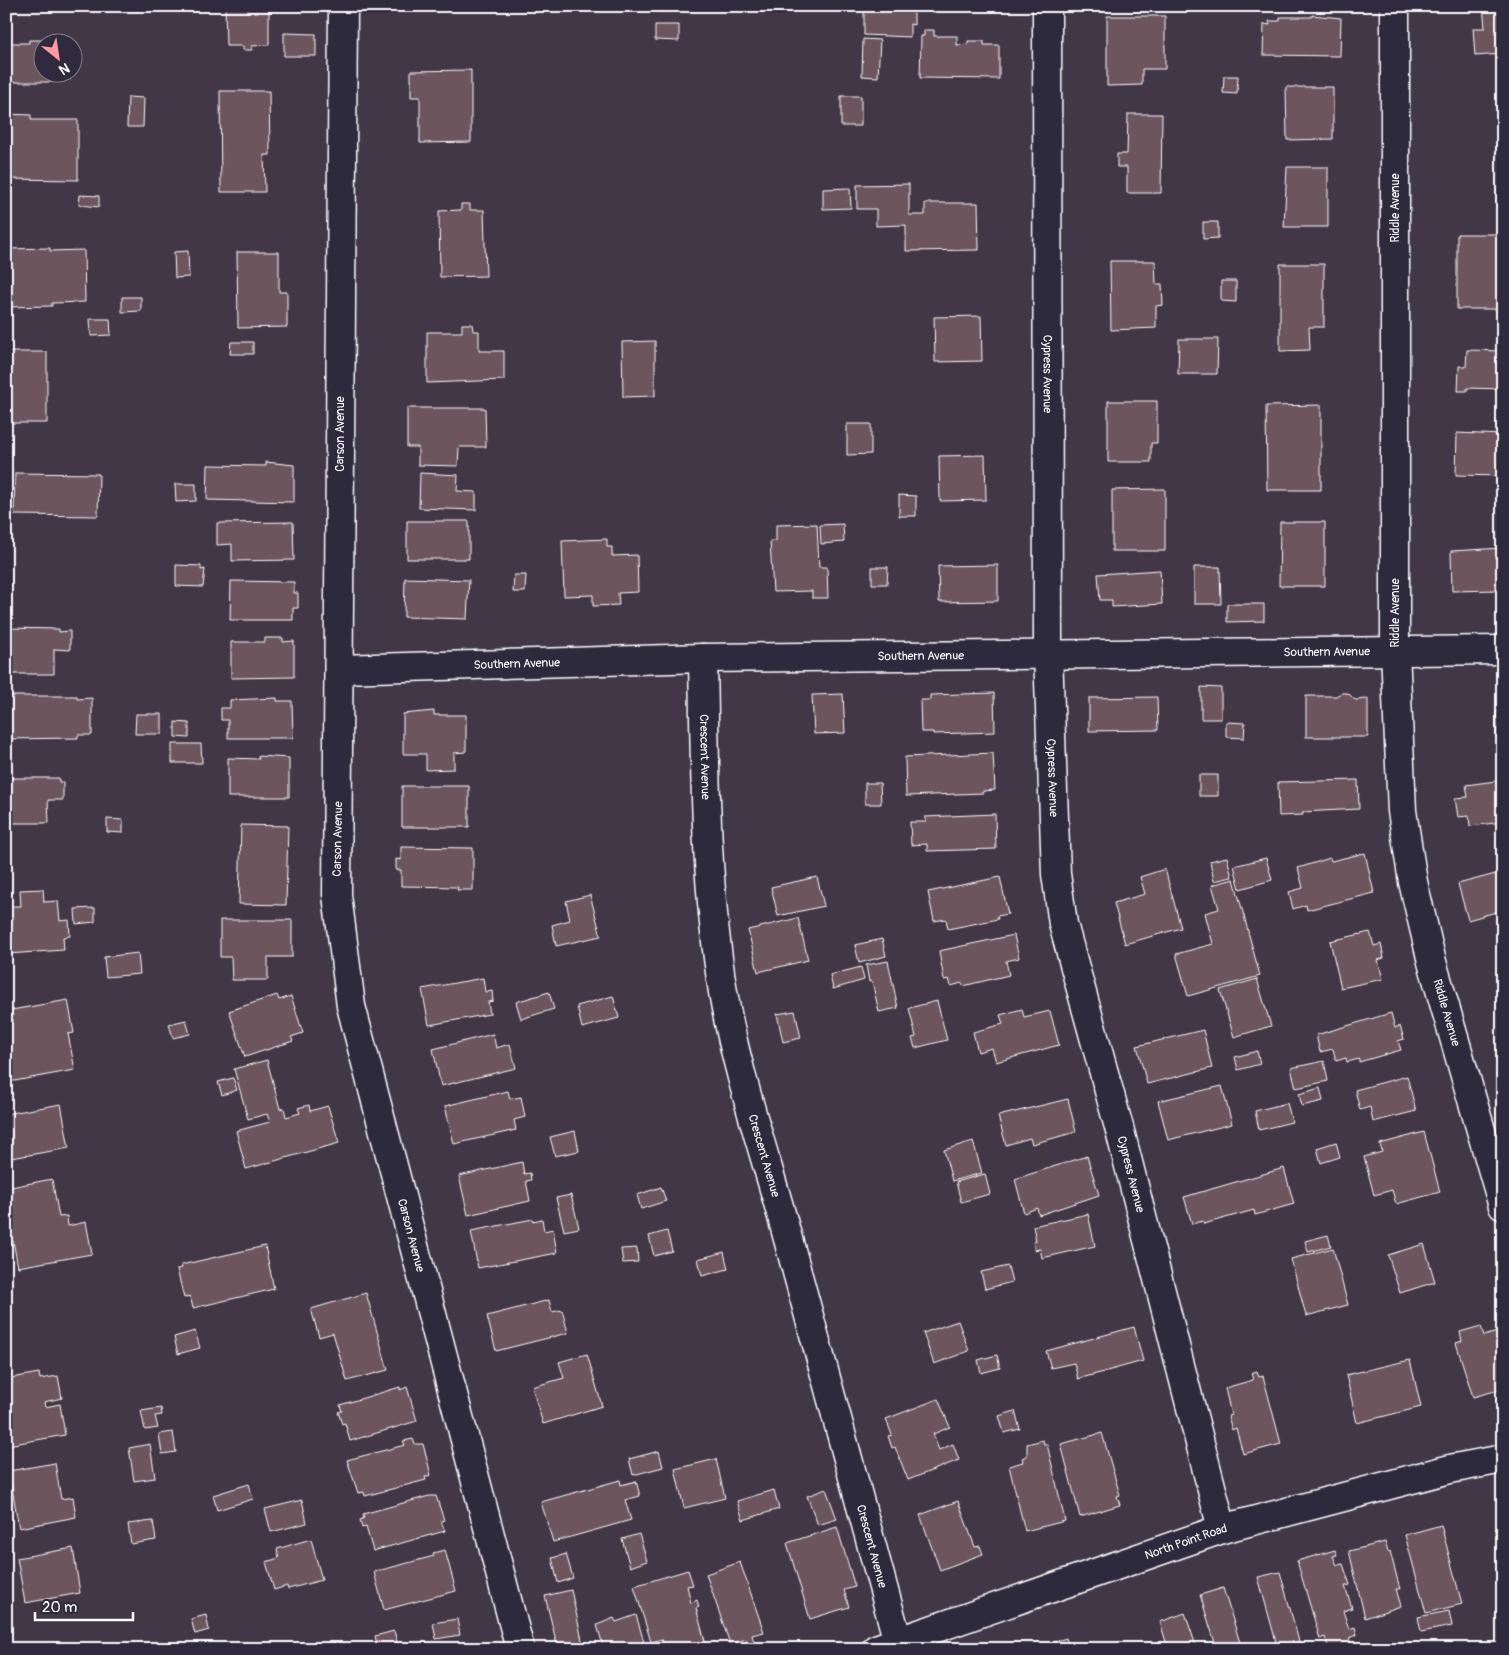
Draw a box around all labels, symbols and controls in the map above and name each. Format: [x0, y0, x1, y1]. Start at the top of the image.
north arrow [32, 32, 82, 82]
text: N [56, 59, 73, 79]
street label: Riddle Avenue [1388, 173, 1403, 243]
street label: Cypress Avenue [1040, 335, 1055, 413]
street label: Carson Avenue [333, 396, 348, 472]
street label: Riddle Avenue [1388, 578, 1403, 648]
street label: Southern Avenue [1283, 644, 1370, 660]
street label: Southern Avenue [877, 648, 964, 664]
street label: Southern Avenue [473, 655, 560, 672]
street label: Crescent Avenue [696, 714, 713, 800]
street label: Cypress Avenue [1044, 738, 1061, 817]
street label: Carson Avenue [330, 801, 346, 877]
street label: Riddle Avenue [1430, 977, 1464, 1048]
street label: Crescent Avenue [745, 1113, 784, 1199]
street label: Cypress Avenue [1114, 1134, 1148, 1214]
street label: Carson Avenue [394, 1197, 428, 1274]
street label: Crescent Avenue [853, 1503, 890, 1590]
street label: North Point Road [1143, 1520, 1229, 1563]
scale bar [35, 1590, 132, 1622]
text: 20 m [42, 1598, 77, 1617]

